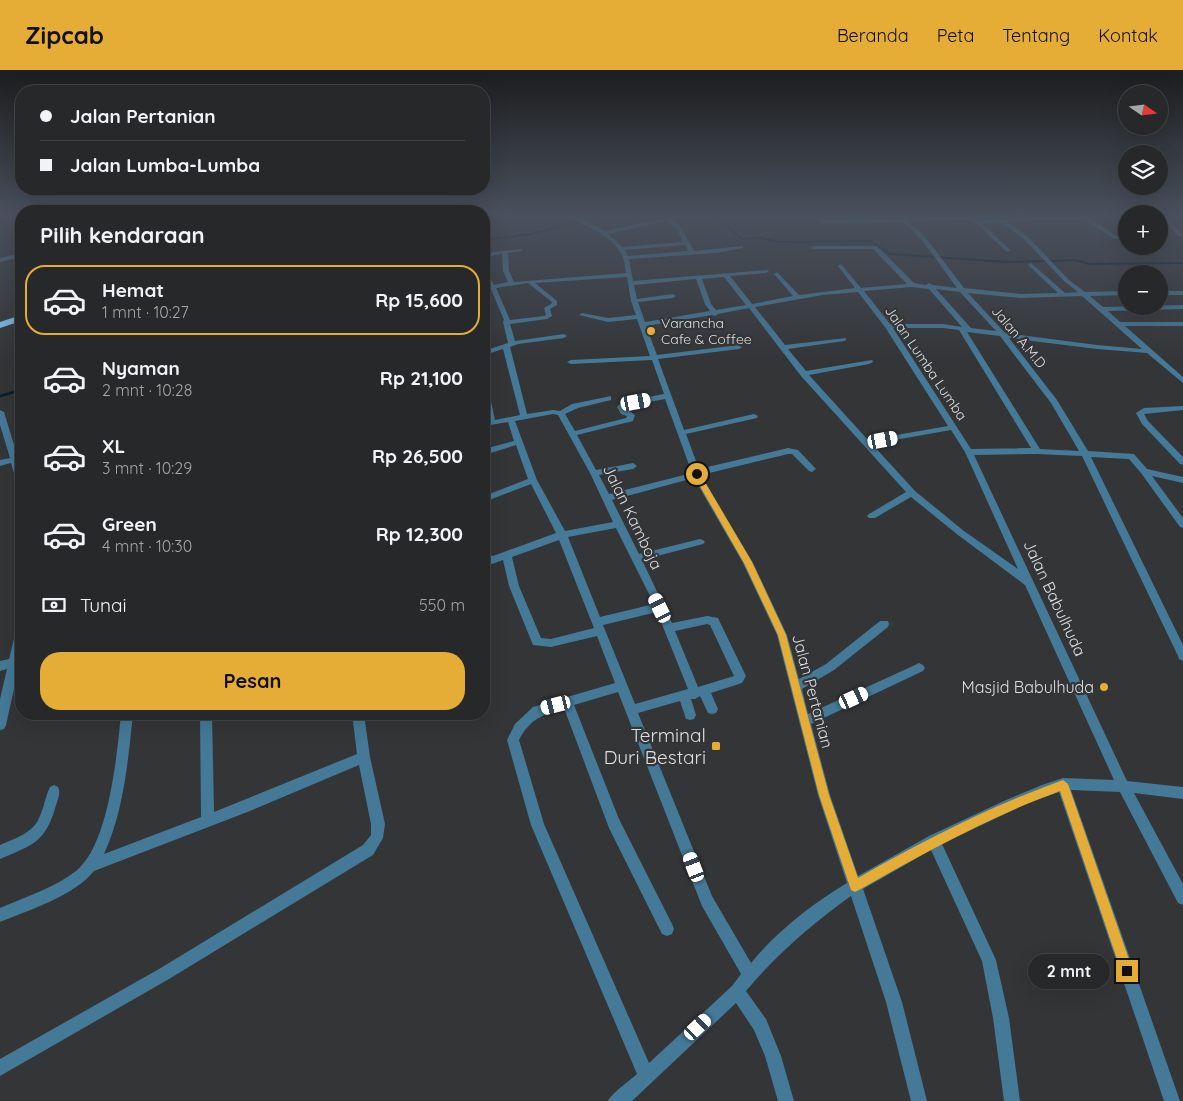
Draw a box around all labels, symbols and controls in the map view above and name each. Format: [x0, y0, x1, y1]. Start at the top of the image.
text: Zipcab [25, 20, 104, 50]
text: Beranda [837, 24, 909, 47]
text: Peta [937, 24, 974, 47]
text: Tentang [1002, 24, 1070, 47]
text: Kontak [1098, 24, 1158, 47]
north arrow [1118, 85, 1168, 135]
map controls [1118, 85, 1168, 315]
text: Jalan Pertanian [70, 104, 216, 128]
button: layers [1118, 145, 1168, 195]
text: Jalan Lumba-Lumba [70, 153, 260, 177]
button: + [1118, 205, 1168, 255]
text: Pilih kendaraan [40, 221, 205, 249]
button: − [1118, 265, 1168, 315]
icon: car [42, 278, 87, 323]
text: Hemat [102, 278, 164, 302]
text: Rp 15,600 [375, 288, 463, 312]
text: 1 mnt · 10:27 [102, 302, 189, 322]
street label: Jalan Lumba Lumba [881, 302, 971, 424]
street label: Jalan A.M.D [988, 302, 1050, 372]
place label: Varancha Cafe & Coffee [661, 314, 752, 348]
marker: Varancha Cafe & Coffee [645, 325, 657, 337]
icon: car [42, 356, 87, 401]
text: Nyaman [102, 356, 180, 380]
text: Rp 21,100 [380, 366, 463, 390]
text: 2 mnt · 10:28 [102, 380, 192, 400]
car [619, 392, 652, 412]
car [866, 430, 899, 450]
icon: car [42, 434, 87, 479]
text: XL [102, 434, 125, 458]
text: Rp 26,500 [372, 444, 463, 468]
text: 3 mnt · 10:29 [102, 458, 192, 478]
street label: Jalan Kamboja [599, 461, 667, 573]
route start [686, 463, 708, 485]
icon: car [42, 512, 87, 557]
text: Green [102, 512, 157, 536]
text: Rp 12,300 [376, 522, 463, 546]
text: 4 mnt · 10:30 [102, 536, 192, 556]
street label: Jalan Babulhuda [1019, 537, 1091, 659]
icon: cash [40, 591, 68, 619]
car [646, 591, 673, 625]
text: Tunai [80, 593, 127, 617]
text: 550 m [419, 595, 465, 615]
street label: Jalan Pertanian [788, 632, 838, 750]
button: Pesan [40, 652, 465, 710]
place label: Masjid Babulhuda [962, 677, 1094, 697]
marker: Masjid Babulhuda [1098, 681, 1110, 693]
car [837, 685, 870, 711]
car [539, 694, 572, 716]
place label: Terminal Duri Bestari [604, 723, 706, 769]
marker: Terminal Duri Bestari [710, 740, 722, 752]
car [681, 850, 706, 884]
callout: 2 mnt [1027, 954, 1110, 988]
route end [1116, 960, 1138, 982]
text: 2 mnt [1047, 961, 1091, 981]
car [681, 1011, 714, 1043]

